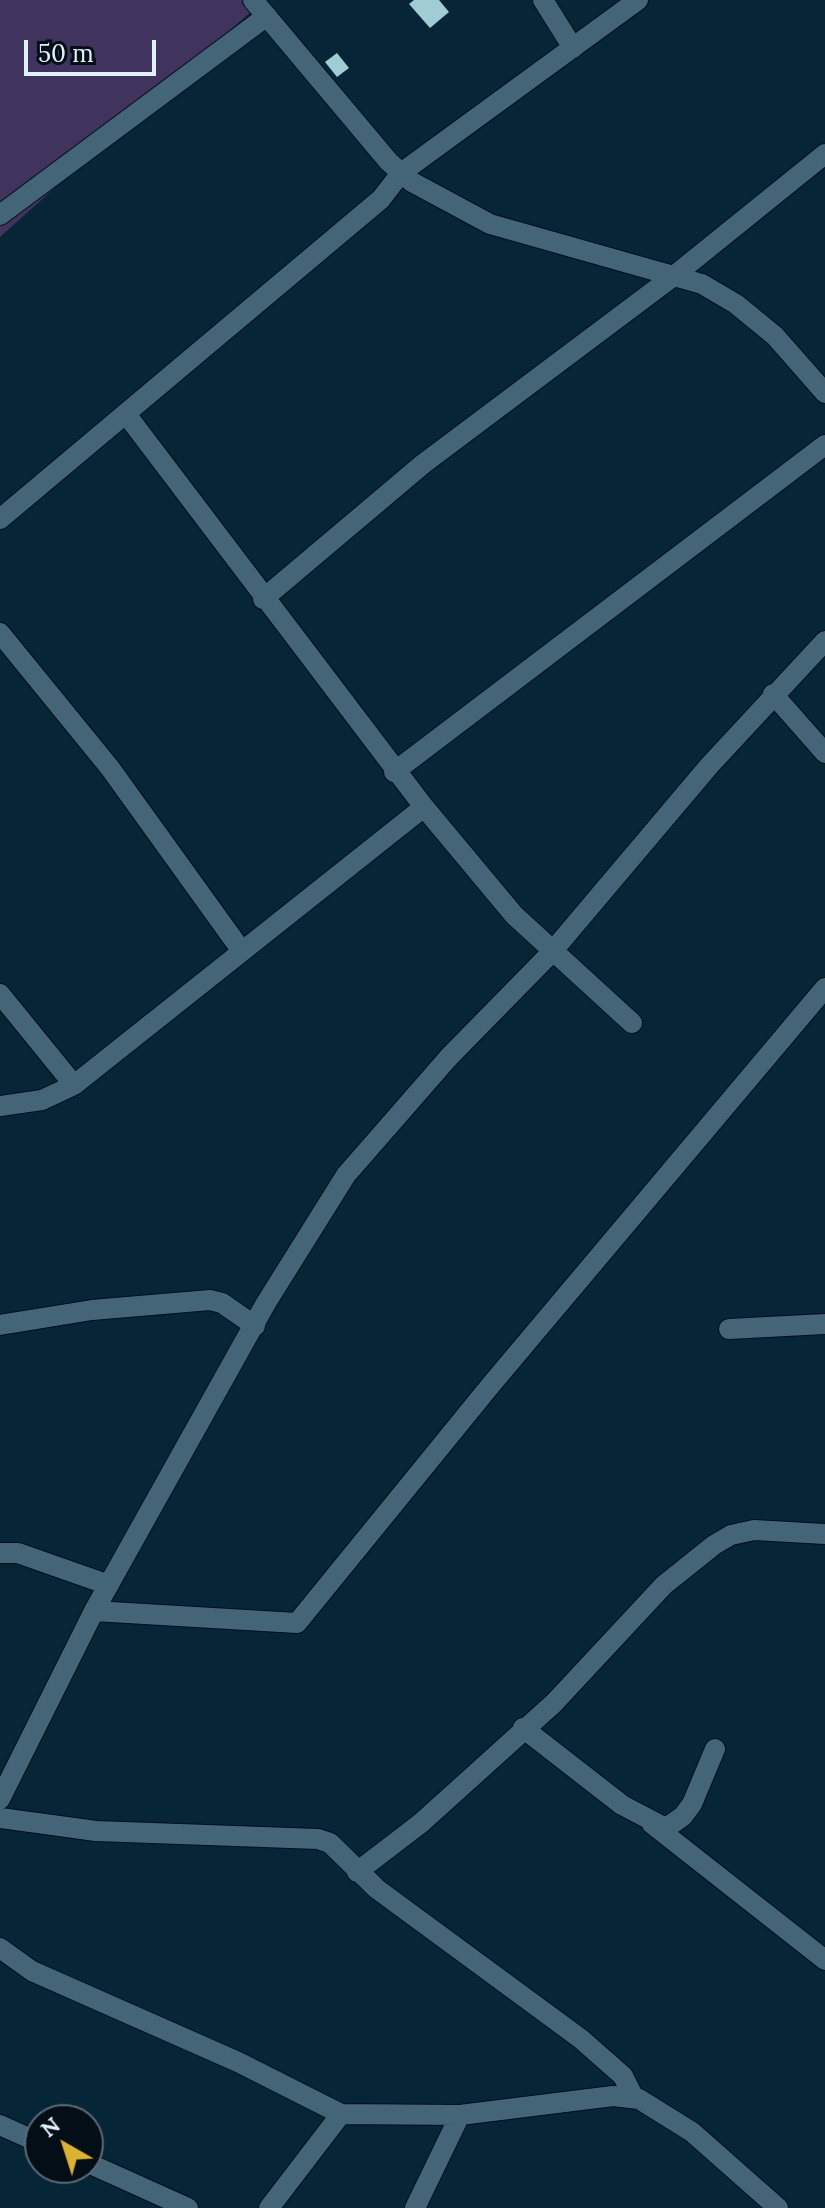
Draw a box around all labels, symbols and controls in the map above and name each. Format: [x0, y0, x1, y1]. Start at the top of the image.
scale bar [28, 24, 160, 74]
text: 50 m [38, 38, 94, 69]
north arrow [24, 2104, 104, 2184]
text: N [35, 2111, 66, 2143]

